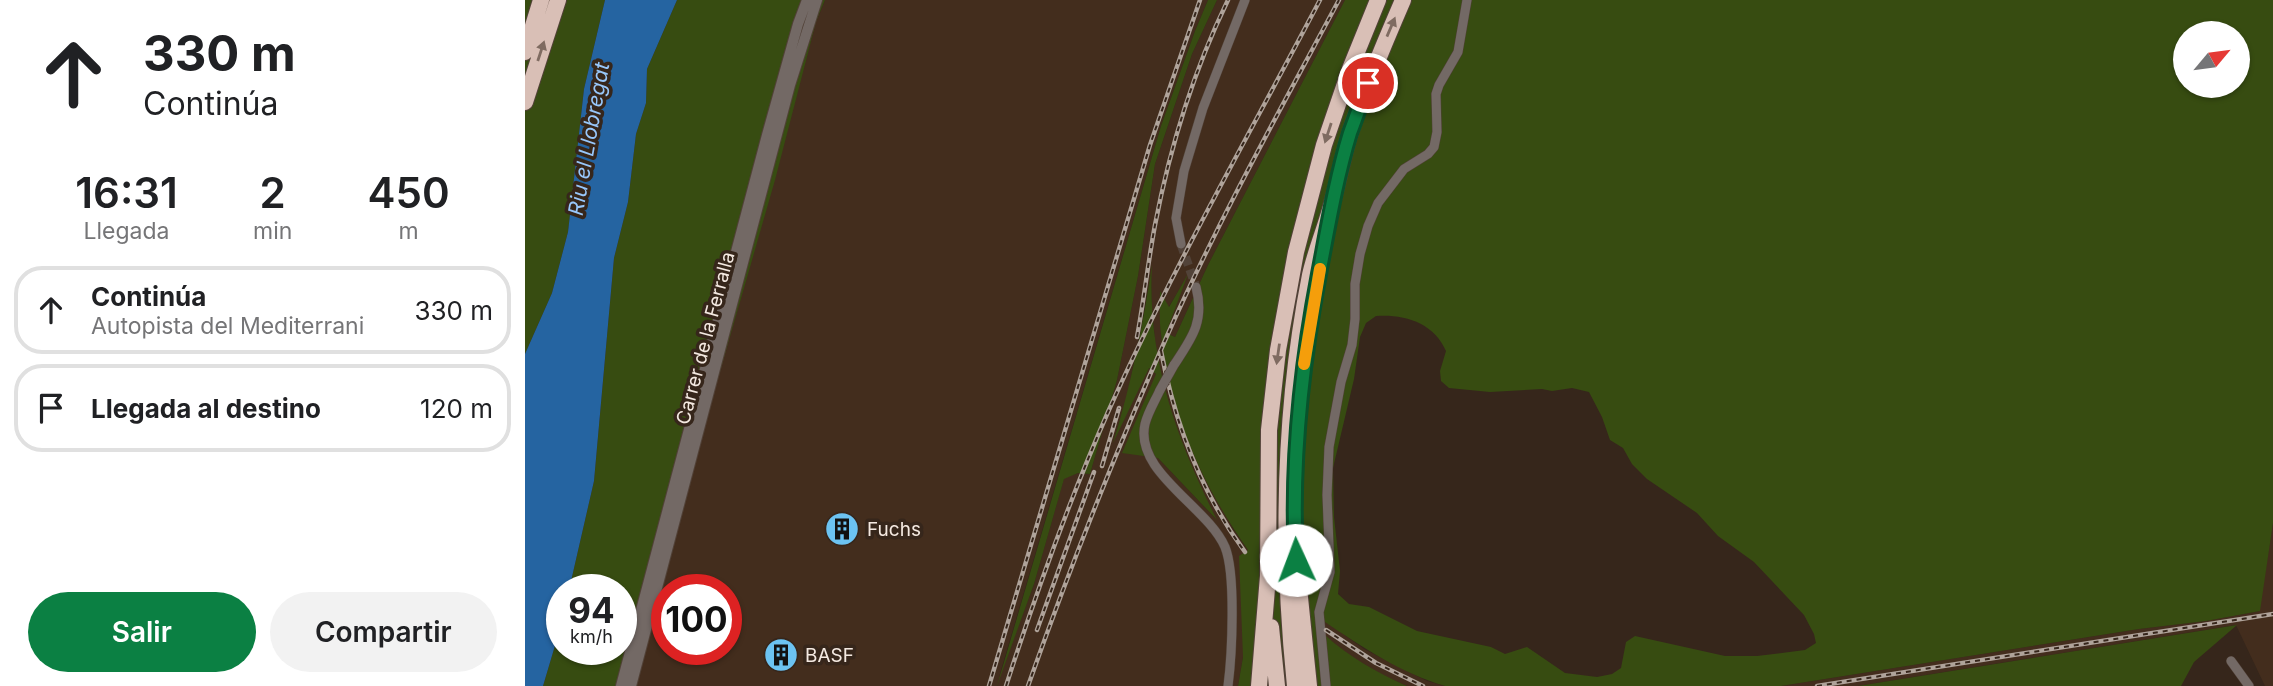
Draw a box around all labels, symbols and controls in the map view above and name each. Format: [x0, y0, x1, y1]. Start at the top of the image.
one-way arrow [1385, 17, 1397, 37]
north arrow [2173, 21, 2251, 98]
map controls [2173, 21, 2250, 98]
text: 330 m [143, 24, 296, 83]
icon: ahead [28, 28, 119, 119]
one-way arrow [536, 40, 547, 61]
pin [1338, 53, 1398, 113]
water label: Riu el Llobregat [563, 59, 614, 217]
icon: arrive [1349, 64, 1387, 102]
text: Continúa [143, 84, 278, 123]
one-way arrow [1322, 122, 1333, 143]
text: 16:31 [75, 167, 178, 218]
text: 2 [260, 167, 286, 218]
text: 450 [368, 167, 450, 218]
text: Llegada [84, 217, 170, 245]
text: min [253, 217, 292, 245]
text: m [399, 217, 419, 245]
street label: Carrer de la Ferralla [671, 249, 740, 427]
text: Continúa [91, 281, 206, 312]
icon: ahead [32, 291, 70, 329]
text: 330 m [414, 295, 493, 326]
text: Autopista del Mediterrani [91, 312, 364, 340]
one-way arrow [1272, 343, 1283, 365]
icon: arrive [32, 389, 70, 427]
text: Llegada al destino [91, 393, 321, 424]
text: 120 m [420, 393, 493, 424]
building icon: Fuchs [823, 510, 861, 548]
place label: Fuchs [867, 518, 921, 541]
position arrow [1259, 523, 1333, 597]
speed limit sign: 100 [651, 574, 742, 665]
text: 94 [568, 589, 615, 631]
button: Salir [28, 592, 256, 672]
button: Compartir [270, 592, 497, 672]
text: km/h [570, 626, 613, 647]
building icon: BASF [762, 636, 800, 674]
place label: BASF [805, 644, 854, 667]

